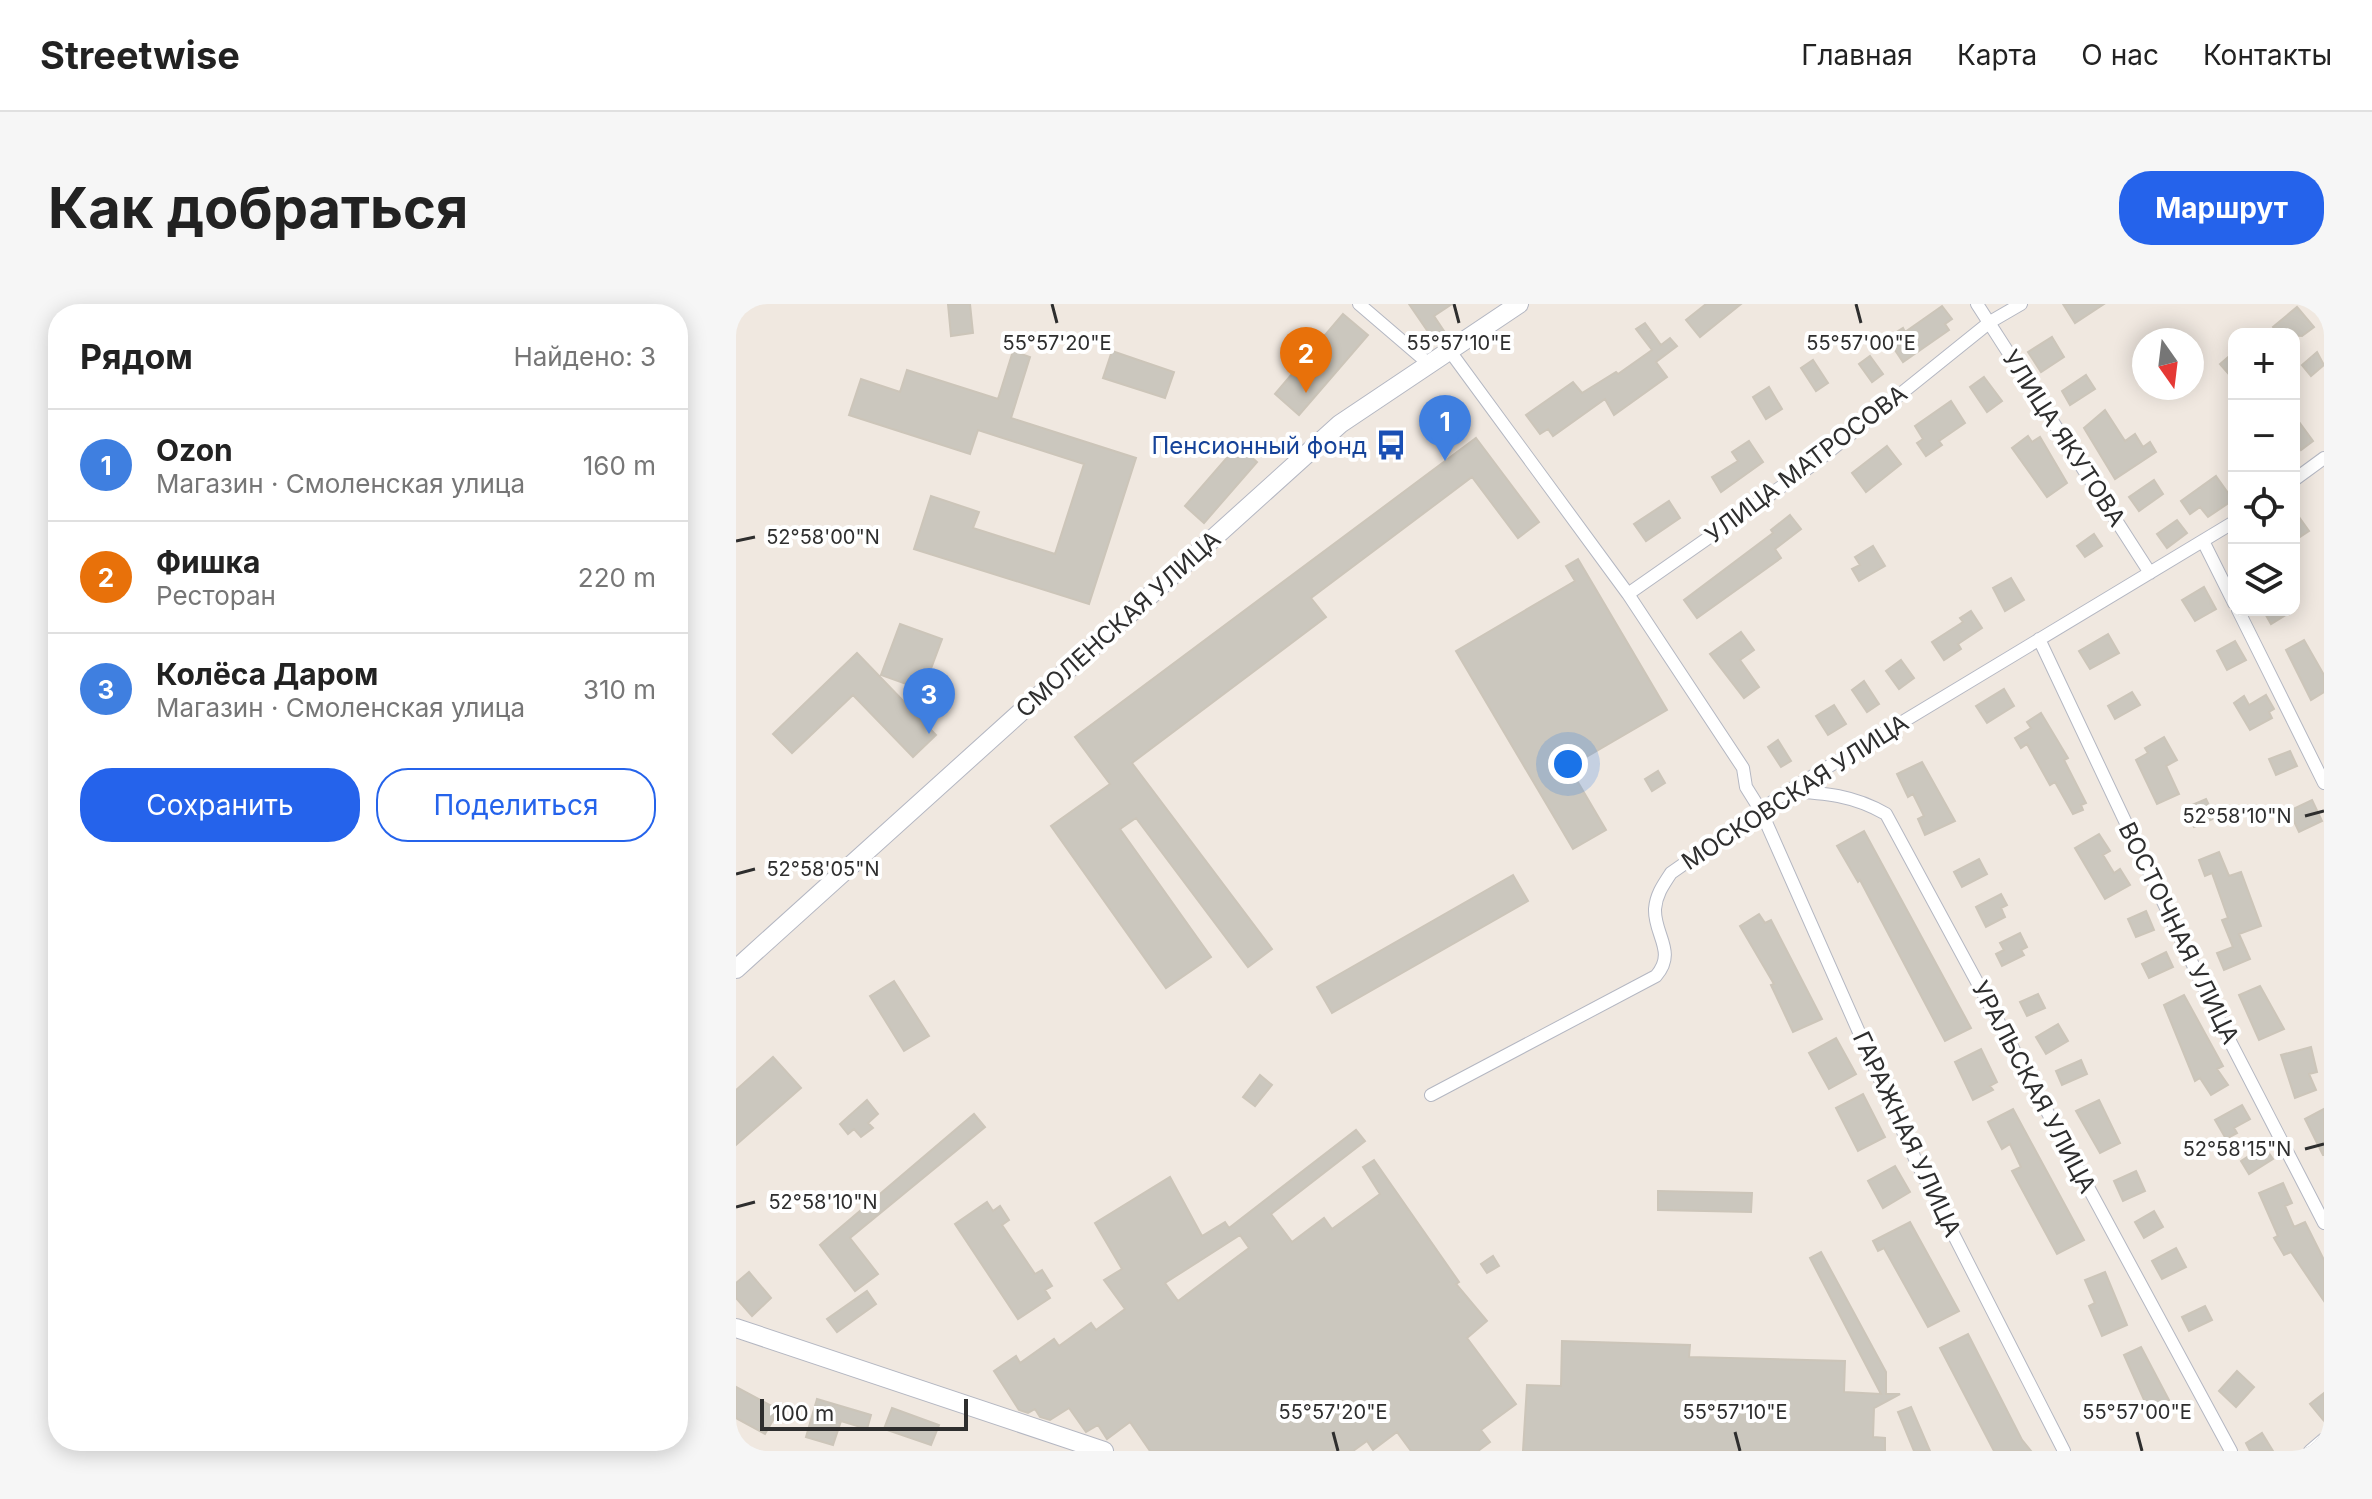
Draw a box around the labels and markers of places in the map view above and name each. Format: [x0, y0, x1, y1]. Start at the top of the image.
pin: 2 [1280, 327, 1332, 393]
pin: 1 [1419, 395, 1471, 461]
bus stop icon: Пенсионный фонд [1374, 428, 1408, 462]
place label: Пенсионный фонд [1151, 431, 1367, 460]
pin: 3 [903, 668, 955, 734]

